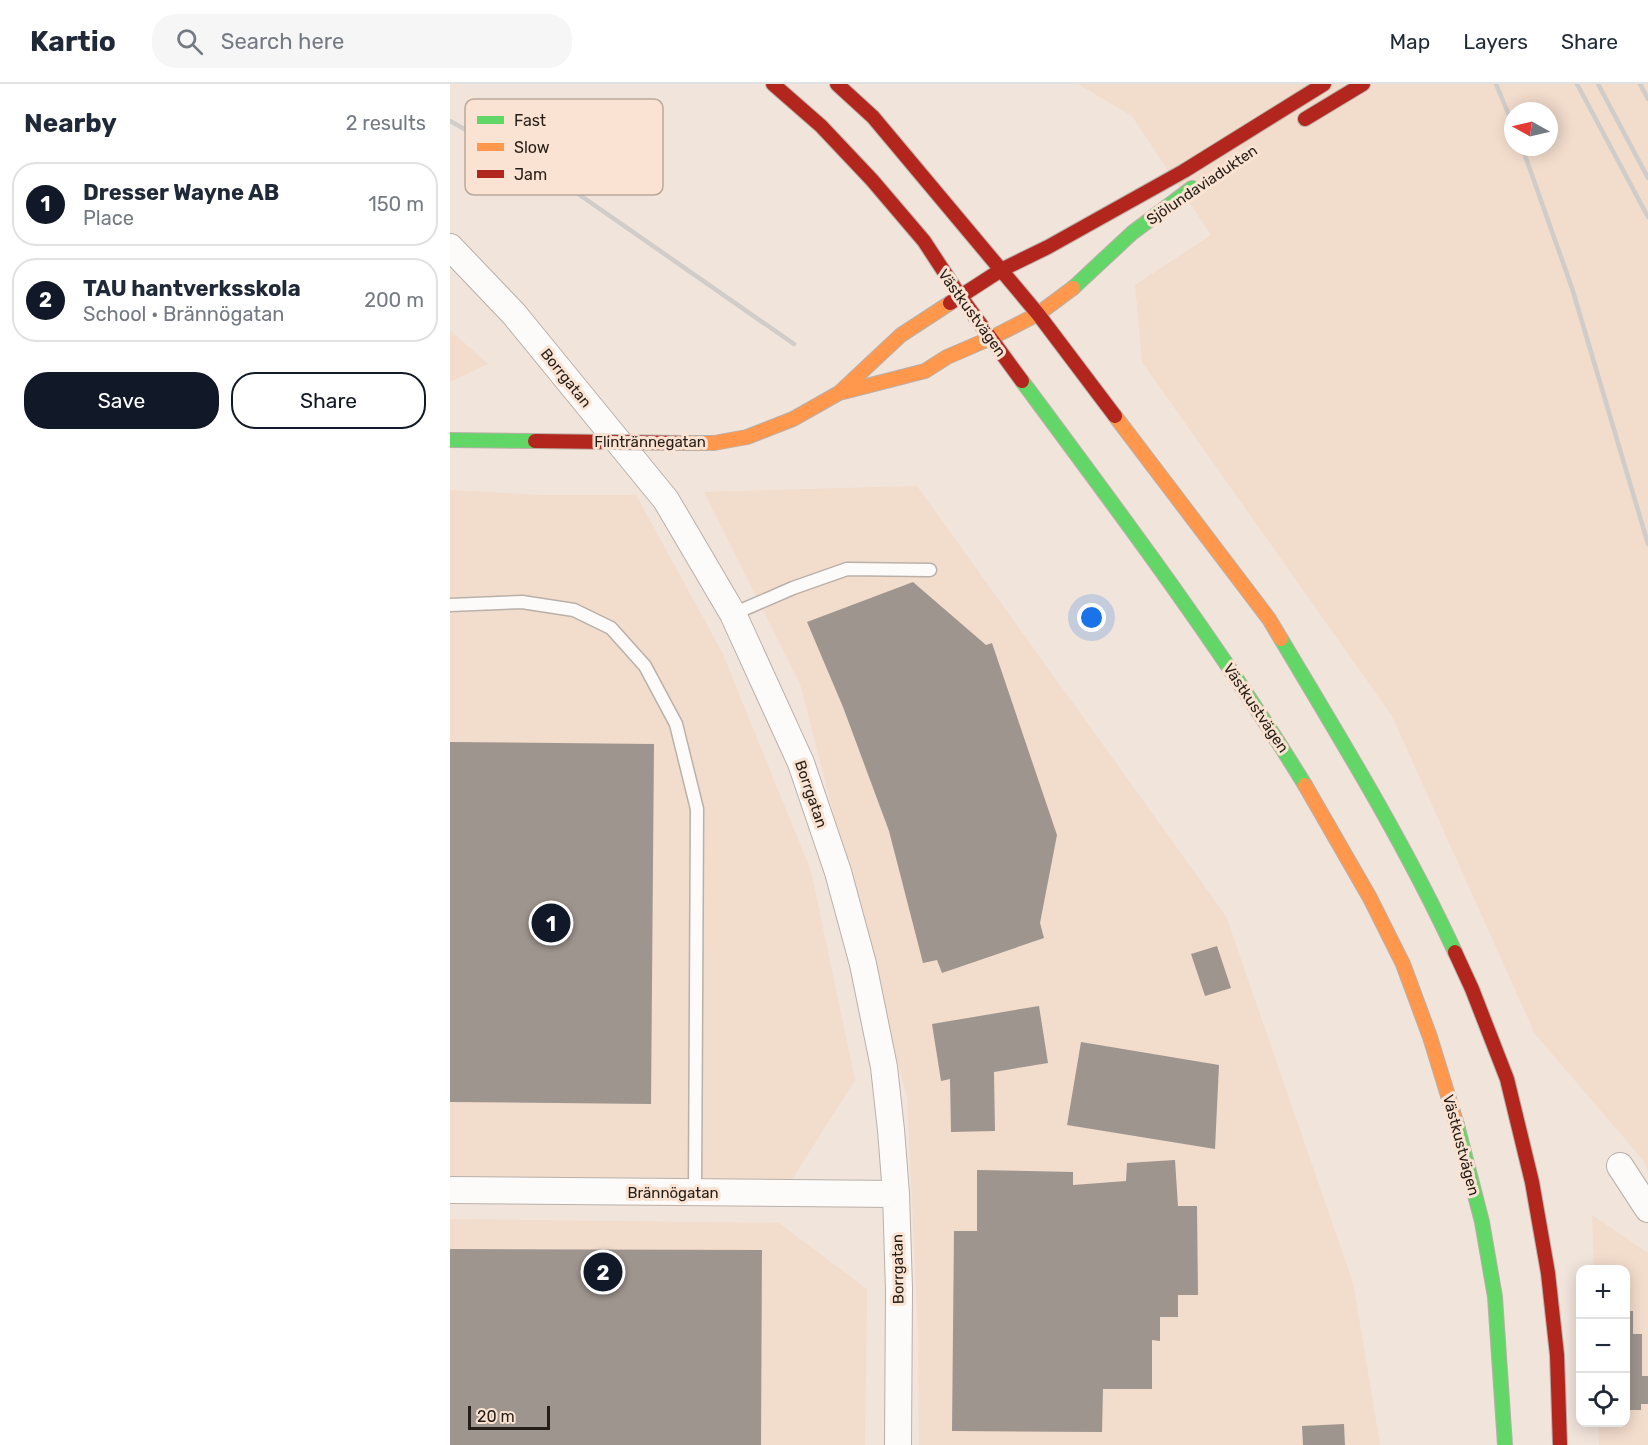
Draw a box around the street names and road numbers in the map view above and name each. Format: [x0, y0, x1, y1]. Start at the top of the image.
street label: Sjölundaviadukten [1143, 141, 1261, 229]
street label: Västkustvägen [934, 266, 1010, 360]
street label: Borrgatan [537, 345, 595, 411]
street label: Flintrännegatan [594, 433, 706, 451]
street label: Västkustvägen [1220, 660, 1292, 756]
street label: Borrgatan [791, 758, 831, 830]
street label: Västkustvägen [1439, 1093, 1483, 1197]
street label: Brännögatan [627, 1184, 719, 1202]
street label: Borrgatan [888, 1234, 908, 1304]

